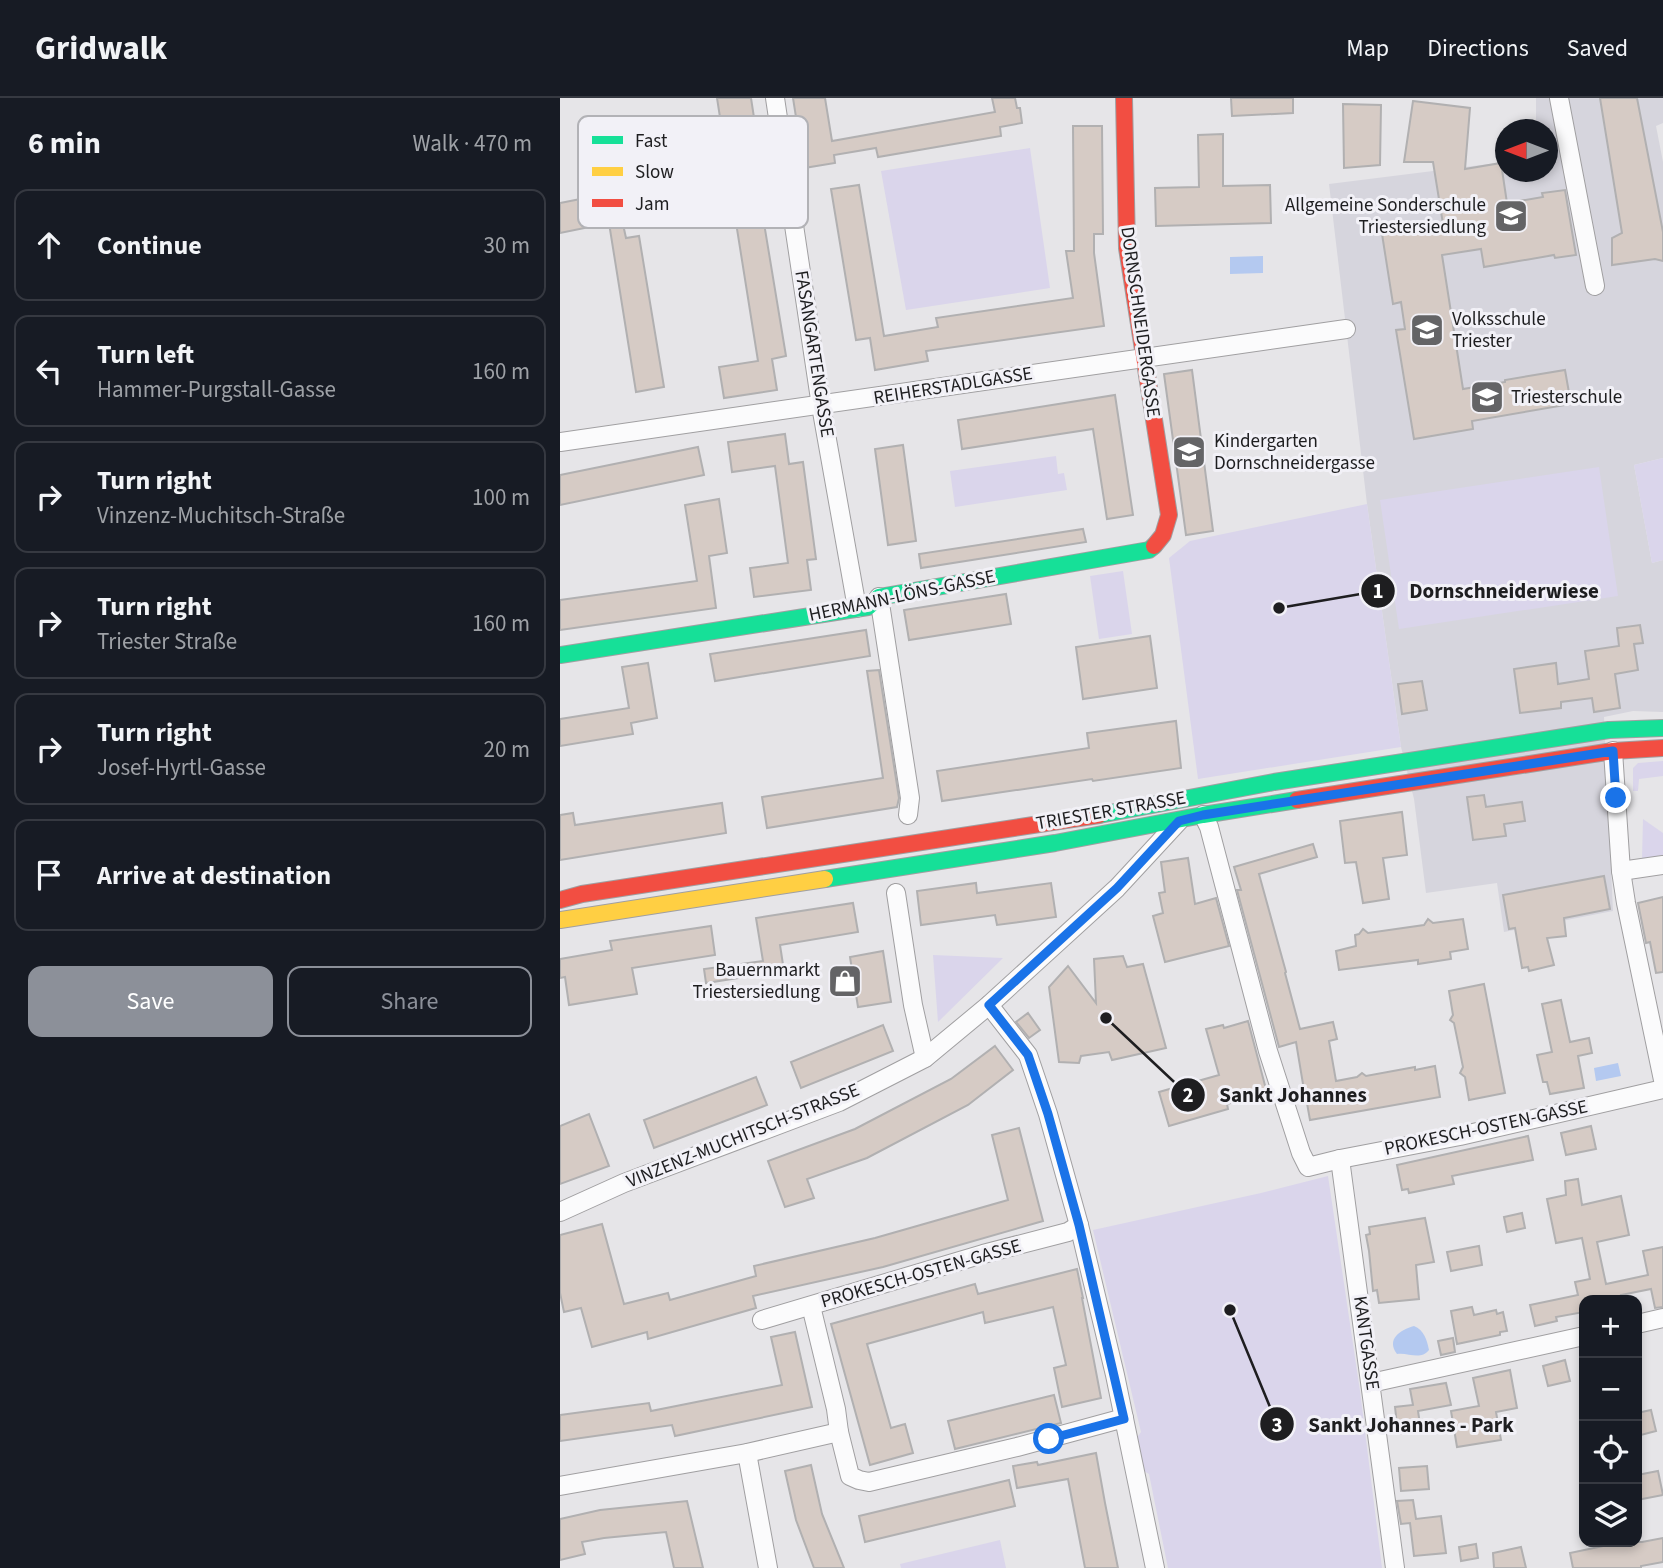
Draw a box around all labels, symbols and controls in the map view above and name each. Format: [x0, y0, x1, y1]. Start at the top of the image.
text: Gridwalk [35, 25, 167, 72]
text: Map [1346, 31, 1389, 66]
text: Directions [1427, 31, 1529, 66]
text: Saved [1567, 31, 1628, 66]
legend [578, 116, 808, 228]
north arrow [1495, 119, 1558, 182]
text: 6 min [28, 122, 101, 165]
text: Walk · 470 m [413, 127, 532, 160]
text: Fast [635, 128, 668, 155]
text: Slow [635, 159, 674, 186]
text: Jam [635, 191, 669, 218]
place label: Allgemeine Sonderschule Triestersiedlung [1285, 192, 1486, 241]
school or university icon: Allgemeine Sonderschule Triestersiedlung [1492, 197, 1530, 235]
street label: DORNSCHNEIDERGASSE [1113, 225, 1167, 419]
icon: ahead [30, 226, 68, 264]
text: Continue [97, 227, 202, 264]
text: 30 m [483, 229, 530, 262]
street label: FASANGARTENGASSE [787, 269, 841, 439]
place label: Volksschule Triester [1452, 306, 1546, 355]
school or university icon: Volksschule Triester [1408, 311, 1446, 349]
text: Turn left [97, 336, 194, 373]
icon: left [30, 352, 68, 390]
text: 160 m [472, 355, 530, 388]
street label: REIHERSTADLGASSE [872, 360, 1034, 412]
text: Hammer-Purgstall-Gasse [97, 373, 336, 406]
school or university icon: Triesterschule [1468, 378, 1506, 416]
place label: Triesterschule [1511, 384, 1622, 411]
place label: Kindergarten Dornschneidergasse [1214, 428, 1375, 477]
school or university icon: Kindergarten Dornschneidergasse [1170, 433, 1208, 471]
text: Turn right [97, 462, 212, 499]
icon: right [30, 478, 68, 516]
text: 100 m [472, 481, 530, 514]
text: Vinzenz-Muchitsch-Straße [97, 499, 345, 532]
street label: HERMANN-LÖNS-GASSE [806, 563, 998, 629]
callout: Dornschneiderwiese [1360, 570, 1613, 612]
text: 1 [1372, 576, 1384, 606]
text: Dornschneiderwiese [1409, 576, 1599, 606]
text: Turn right [97, 588, 212, 625]
icon: right [30, 604, 68, 642]
text: 160 m [472, 607, 530, 640]
text: Triester Straße [97, 625, 237, 658]
text: Turn right [97, 714, 212, 751]
icon: right [30, 730, 68, 768]
text: 20 m [483, 733, 530, 766]
text: Josef-Hyrtl-Gasse [97, 751, 266, 784]
route end [1600, 782, 1631, 813]
street label: TRIESTER STRASSE [1034, 785, 1188, 837]
icon: arrive [30, 856, 68, 894]
text: Arrive at destination [97, 857, 331, 894]
place label: Bauernmarkt Triestersiedlung [693, 957, 821, 1006]
shop icon: Bauernmarkt Triestersiedlung [826, 962, 864, 1000]
button: Save [28, 966, 273, 1037]
button: Share [287, 966, 532, 1037]
callout: Sankt Johannes [1170, 1074, 1381, 1116]
street label: VINZENZ-MUCHITSCH-STRASSE [623, 1077, 863, 1195]
text: 2 [1182, 1080, 1194, 1110]
text: Sankt Johannes [1219, 1080, 1367, 1110]
street label: PROKESCH-OSTEN-GASSE [1382, 1093, 1590, 1163]
street label: PROKESCH-OSTEN-GASSE [818, 1232, 1024, 1316]
street label: KANTGASSE [1346, 1294, 1386, 1392]
map controls [1579, 1295, 1642, 1547]
button: + [1579, 1295, 1642, 1358]
button: − [1579, 1358, 1642, 1421]
callout: Sankt Johannes - Park [1259, 1403, 1528, 1445]
text: 3 [1271, 1410, 1283, 1440]
text: Sankt Johannes - Park [1308, 1410, 1514, 1440]
button: locate [1579, 1421, 1642, 1484]
route start [1033, 1423, 1064, 1454]
button: layers [1579, 1484, 1642, 1547]

